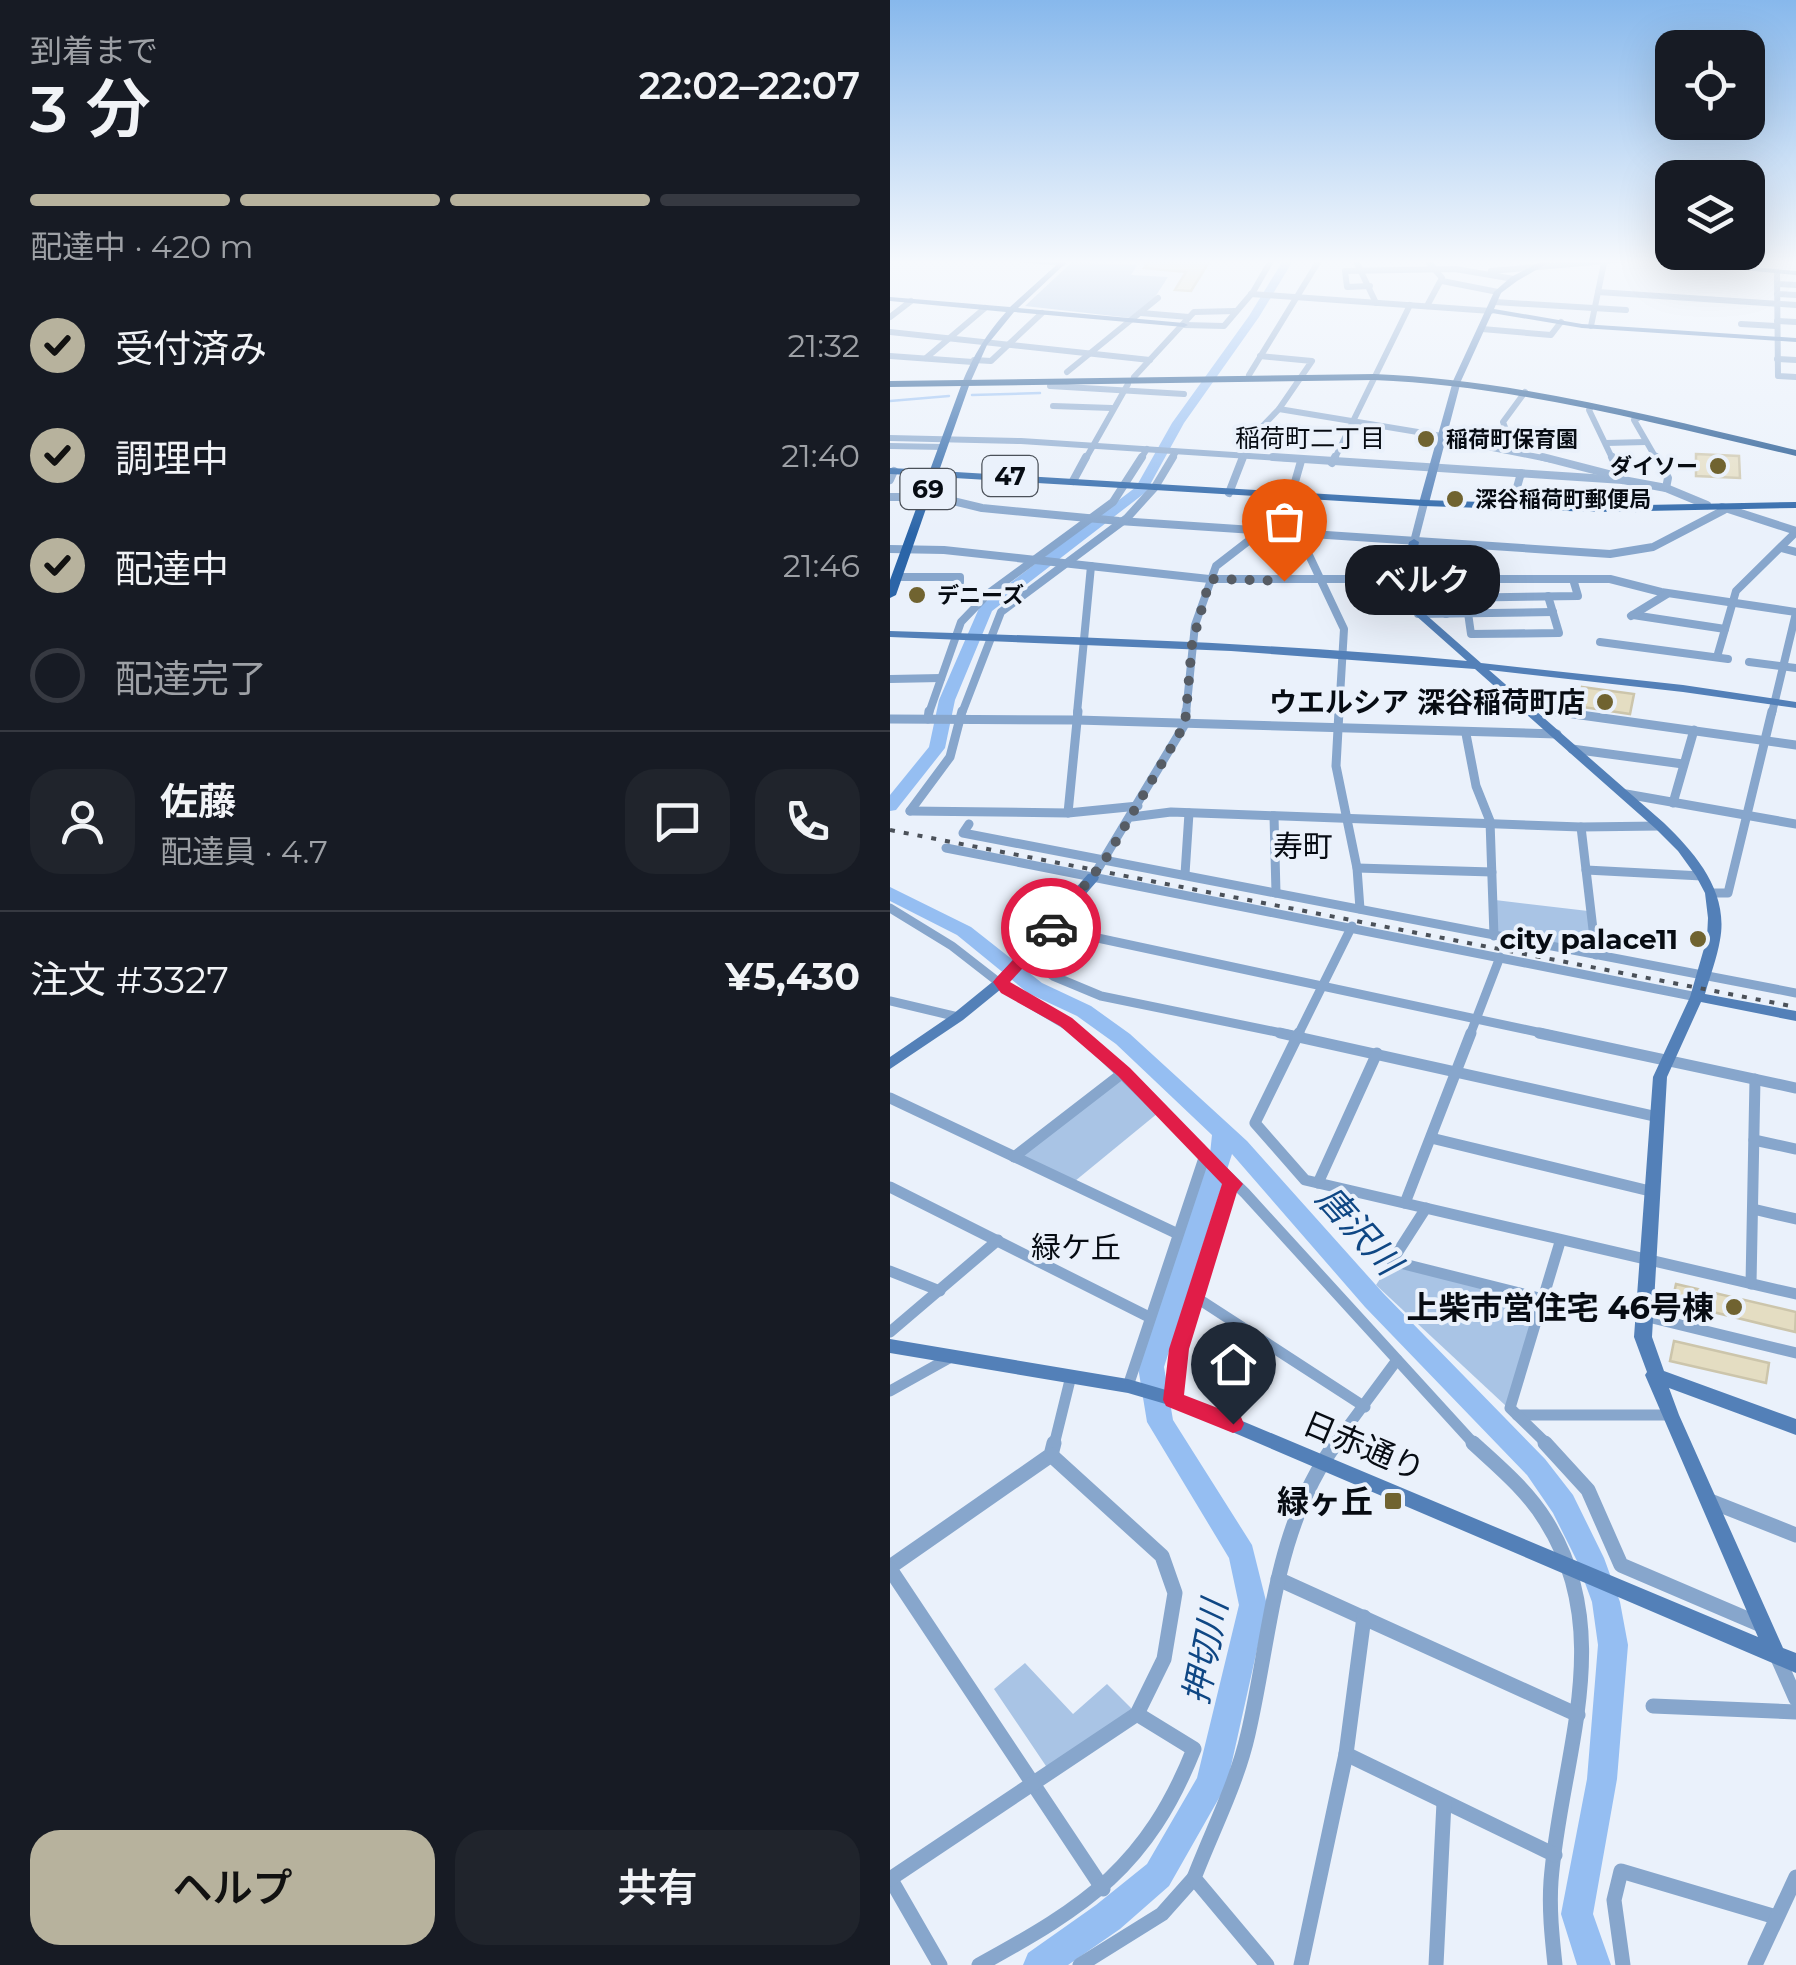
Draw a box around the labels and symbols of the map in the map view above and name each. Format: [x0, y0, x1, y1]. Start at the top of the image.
district label: 稲荷町二丁目 [1235, 423, 1385, 453]
place label: 稲荷町保育園 [1446, 426, 1578, 453]
marker: 稲荷町保育園 [1415, 428, 1437, 450]
place label: ダイソー [1610, 453, 1698, 480]
marker: ダイソー [1707, 455, 1729, 477]
road number: 47 [982, 456, 1038, 496]
road number: 69 [900, 469, 956, 509]
pin [1242, 479, 1327, 582]
place label: 深谷稲荷町郵便局 [1475, 486, 1651, 513]
marker: 深谷稲荷町郵便局 [1444, 488, 1466, 510]
callout: ベルク [1344, 546, 1499, 616]
place label: デニーズ [937, 582, 1024, 609]
marker: デニーズ [906, 584, 928, 606]
place label: ウエルシア 深谷稲荷町店 [1269, 685, 1585, 719]
marker: ウエルシア 深谷稲荷町店 [1594, 691, 1616, 713]
district label: 寿町 [1273, 828, 1333, 865]
courier [1001, 878, 1101, 978]
place label: city palace11 [1499, 922, 1678, 956]
marker: city palace11 [1687, 928, 1709, 950]
water label: 唐沢川 [1308, 1177, 1413, 1286]
district label: 緑ケ丘 [1031, 1229, 1121, 1266]
place label: 上柴市営住宅 46号棟 [1407, 1288, 1714, 1327]
marker: 上柴市営住宅 46号棟 [1723, 1296, 1745, 1318]
pin [1191, 1322, 1276, 1425]
street label: 日赤通り [1297, 1403, 1431, 1489]
place label: 緑ヶ丘 [1277, 1482, 1373, 1521]
marker: 緑ヶ丘 [1382, 1490, 1404, 1512]
water label: 押切川 [1174, 1592, 1237, 1708]

